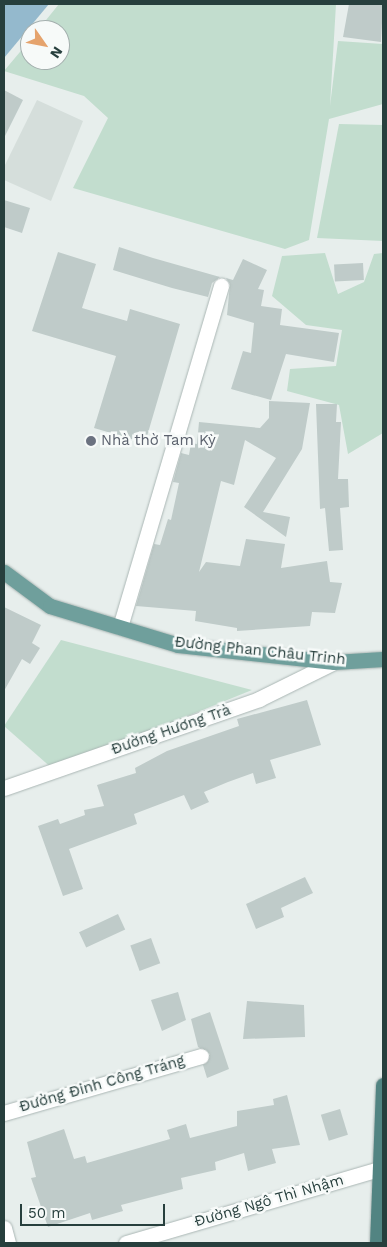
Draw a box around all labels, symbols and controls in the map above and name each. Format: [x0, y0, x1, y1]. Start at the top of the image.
north arrow [20, 20, 70, 70]
text: N [47, 44, 66, 61]
place label: Nhà thờ Tam Kỳ [101, 432, 217, 450]
marker: Nhà thờ Tam Kỳ [85, 435, 97, 447]
street label: Đường Phan Châu Trinh [173, 633, 347, 669]
street label: Đường Hương Trà [109, 701, 233, 759]
street label: Đường Đinh Công Tráng [17, 1052, 187, 1116]
street label: Đường Ngô Thì Nhậm [192, 1171, 346, 1231]
scale bar [22, 1194, 168, 1226]
text: 50 m [28, 1204, 65, 1222]

